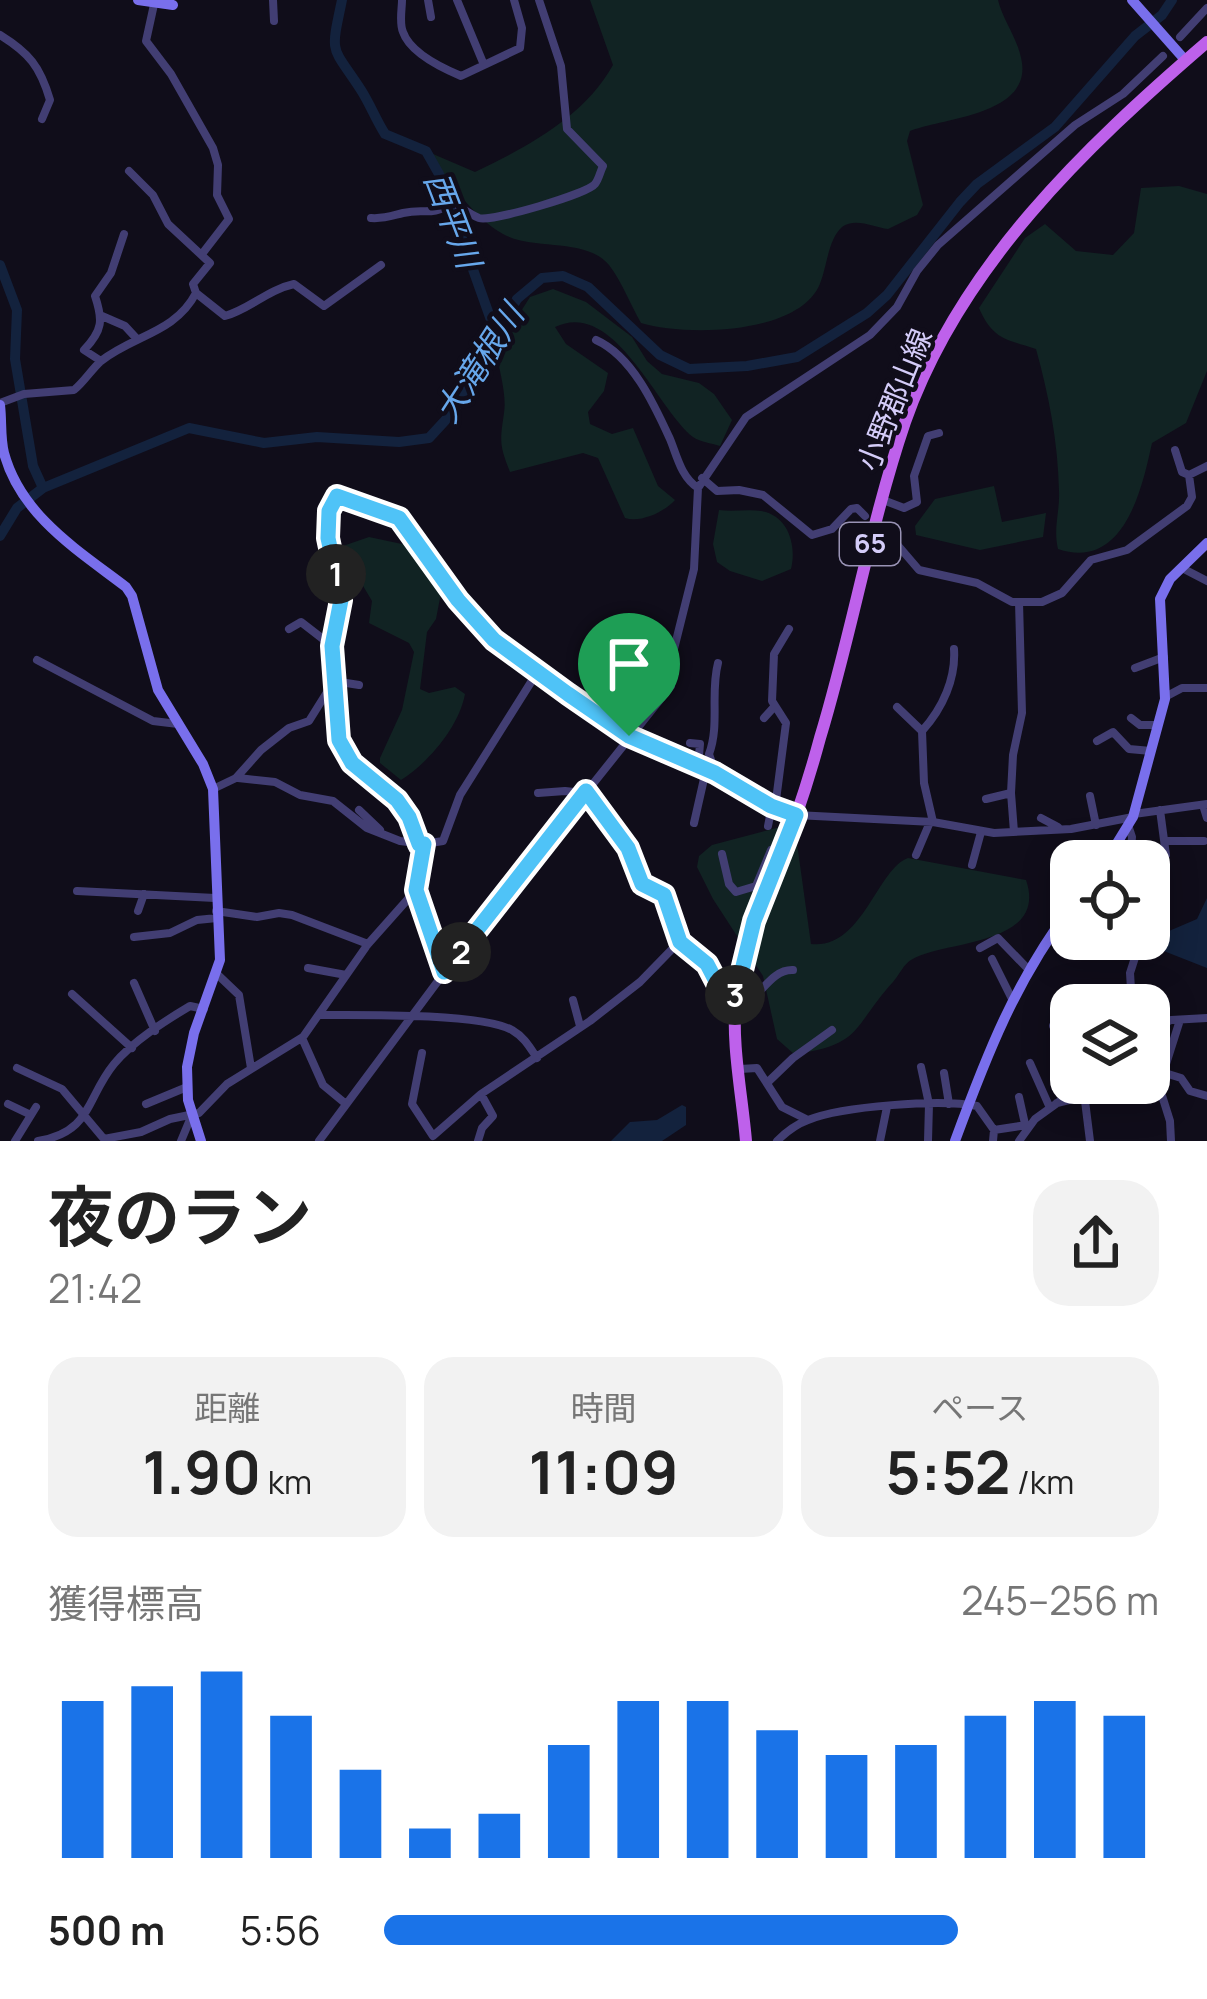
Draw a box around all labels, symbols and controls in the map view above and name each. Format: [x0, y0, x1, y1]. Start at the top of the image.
water label: 西平川 [415, 166, 493, 277]
water label: 大滝根川 [424, 293, 535, 430]
street label: 小野郡山線 [847, 322, 941, 477]
road number: 65 [840, 523, 900, 565]
pin: 1 [306, 544, 366, 604]
text: 1 [329, 551, 343, 596]
pin [578, 613, 680, 736]
icon: arrive [596, 631, 662, 697]
map controls [1050, 840, 1170, 1104]
button: locate [1050, 840, 1170, 960]
pin: 2 [431, 922, 491, 982]
text: 2 [451, 929, 471, 974]
pin: 3 [705, 965, 765, 1025]
text: 3 [725, 972, 745, 1017]
button: layers [1050, 984, 1170, 1104]
text: 夜のラン [48, 1171, 312, 1261]
button: share [1033, 1180, 1159, 1306]
text: 21:42 [48, 1261, 142, 1315]
text: 距離 [194, 1385, 260, 1430]
text: 時間 [570, 1385, 636, 1430]
text: ペース [931, 1385, 1029, 1430]
text: 1.90 [142, 1430, 261, 1512]
text: 11:09 [529, 1430, 678, 1512]
text: 5:52 [885, 1430, 1010, 1512]
text: km [261, 1459, 312, 1504]
text: /km [1010, 1459, 1074, 1504]
text: 245–256 m [961, 1573, 1159, 1627]
text: 獲得標高 [48, 1576, 204, 1630]
text: 500 m [48, 1903, 165, 1957]
text: 5:56 [240, 1903, 321, 1957]

